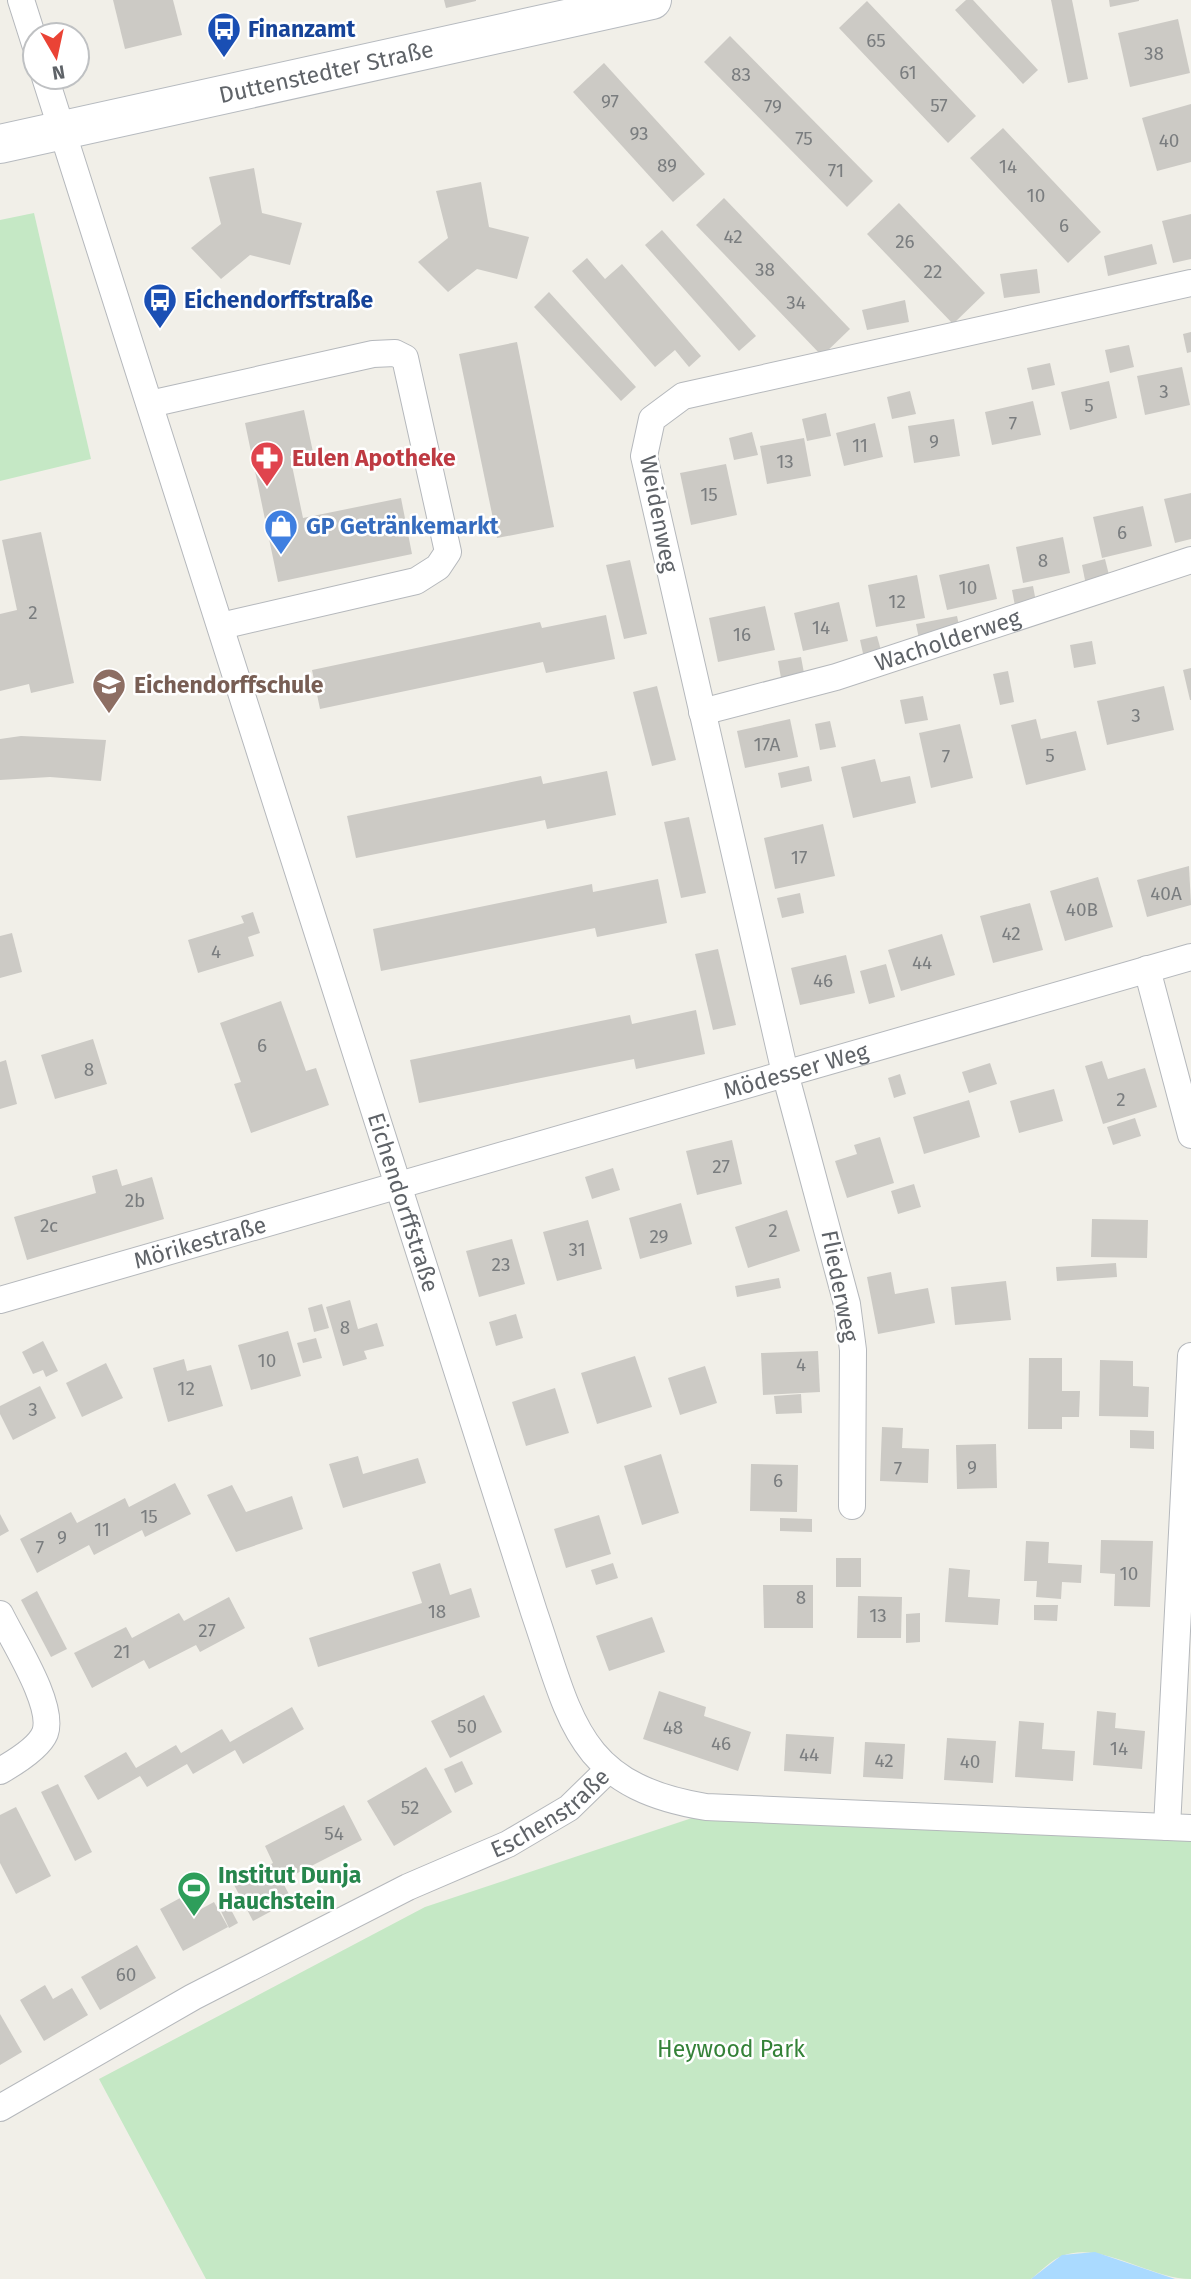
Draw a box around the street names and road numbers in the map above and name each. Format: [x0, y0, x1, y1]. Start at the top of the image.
street label: Duttenstedter Straße [216, 35, 436, 109]
street label: Weidenweg [634, 453, 684, 575]
street label: Wacholderweg [871, 603, 1024, 677]
street label: Mödesser Weg [720, 1037, 872, 1105]
street label: Eichendorffstraße [362, 1109, 445, 1295]
street label: Mörikestraße [130, 1210, 269, 1275]
street label: Fliederweg [815, 1228, 865, 1344]
street label: Eschenstraße [486, 1762, 615, 1864]

